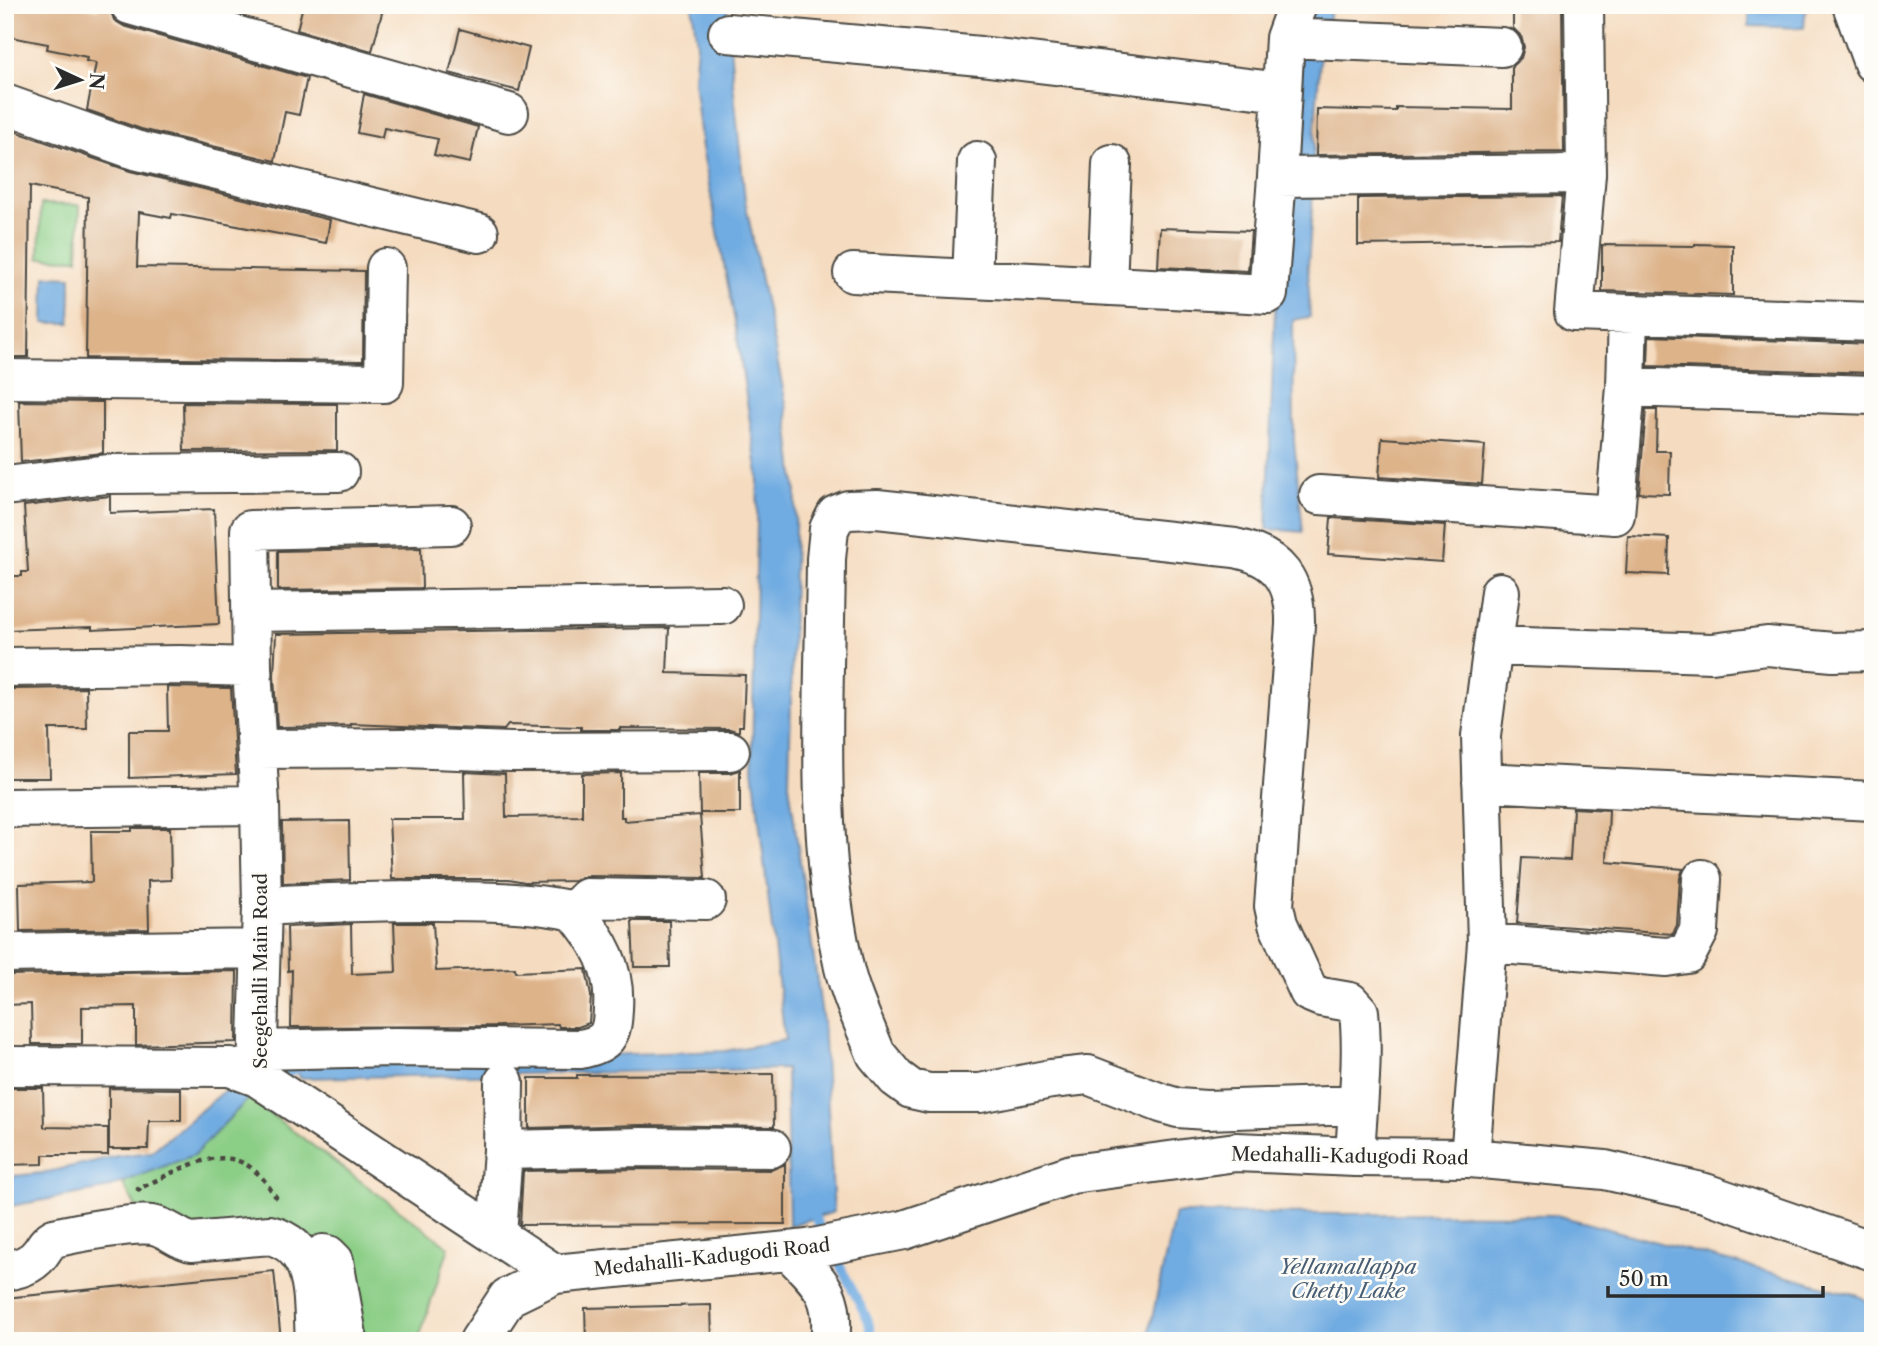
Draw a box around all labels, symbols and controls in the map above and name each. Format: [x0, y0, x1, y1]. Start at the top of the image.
north arrow [46, 46, 116, 116]
text: N [84, 72, 109, 90]
street label: Seegehalli Main Road [249, 873, 272, 1069]
street label: Medahalli-Kadugodi Road [1231, 1142, 1469, 1170]
street label: Medahalli-Kadugodi Road [593, 1233, 832, 1281]
water label: Yellamallappa Chetty Lake [1279, 1254, 1417, 1303]
scale bar [1608, 1255, 1824, 1299]
text: 50 m [1619, 1266, 1669, 1291]

